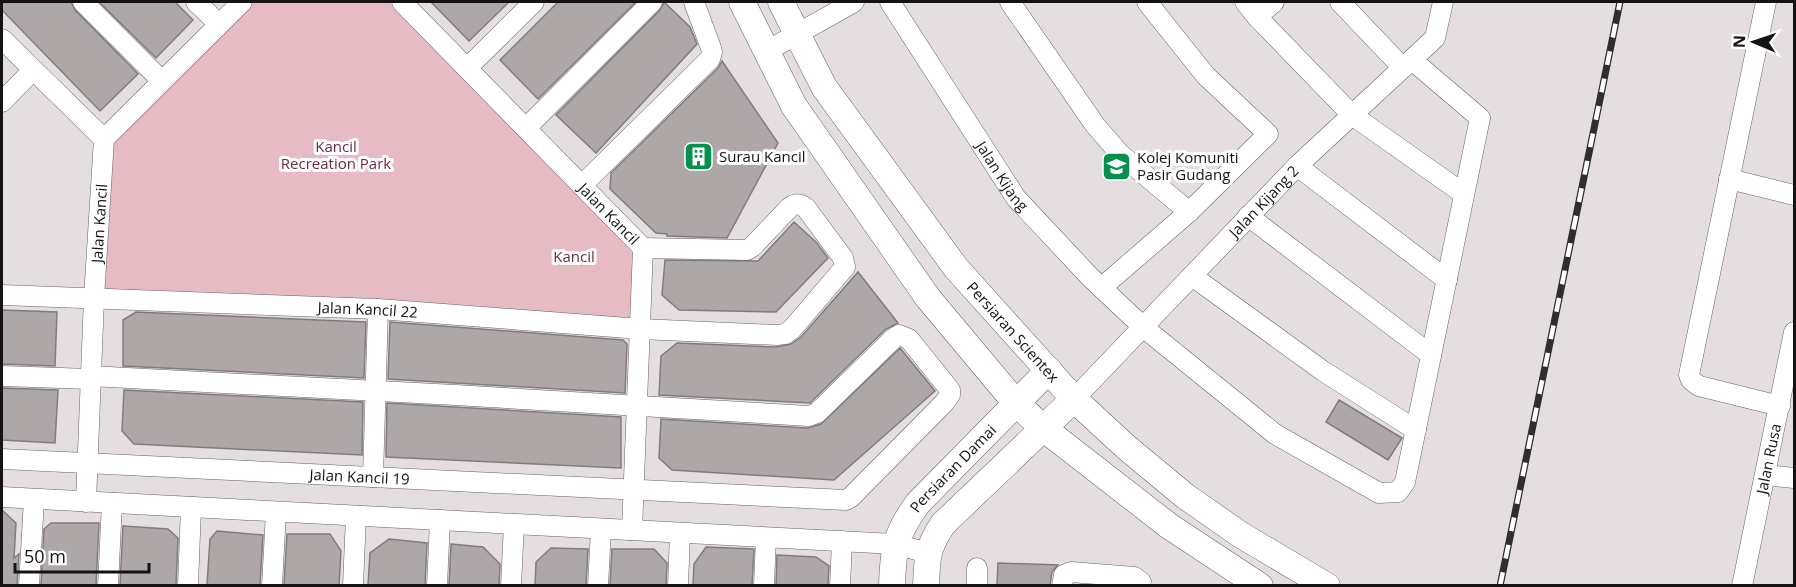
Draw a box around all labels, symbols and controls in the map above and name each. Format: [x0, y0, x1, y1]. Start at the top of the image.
north arrow [1724, 12, 1784, 72]
text: N [1728, 35, 1750, 48]
street label: Jalan Kijang [971, 135, 1033, 215]
park label: Kancil Recreation Park [281, 136, 391, 173]
building icon: Surau Kancil [682, 140, 714, 172]
place label: Surau Kancil [719, 146, 805, 166]
place label: Kolej Komuniti Pasir Gudang [1137, 147, 1239, 184]
school or university icon: Kolej Komuniti Pasir Gudang [1100, 150, 1132, 182]
street label: Jalan Kijang 2 [1223, 161, 1303, 243]
street label: Jalan Kancil [573, 177, 644, 249]
street label: Jalan Kancil [86, 183, 111, 265]
park label: Kancil [553, 246, 595, 266]
street label: Persiaran Scientex [963, 277, 1064, 386]
street label: Jalan Kancil 22 [315, 297, 418, 322]
street label: Persiaran Damai [905, 420, 1000, 516]
street label: Jalan Rusa [1751, 422, 1785, 498]
street label: Jalan Kancil 19 [307, 464, 410, 489]
scale bar [15, 536, 148, 574]
text: 50 m [24, 544, 66, 568]

